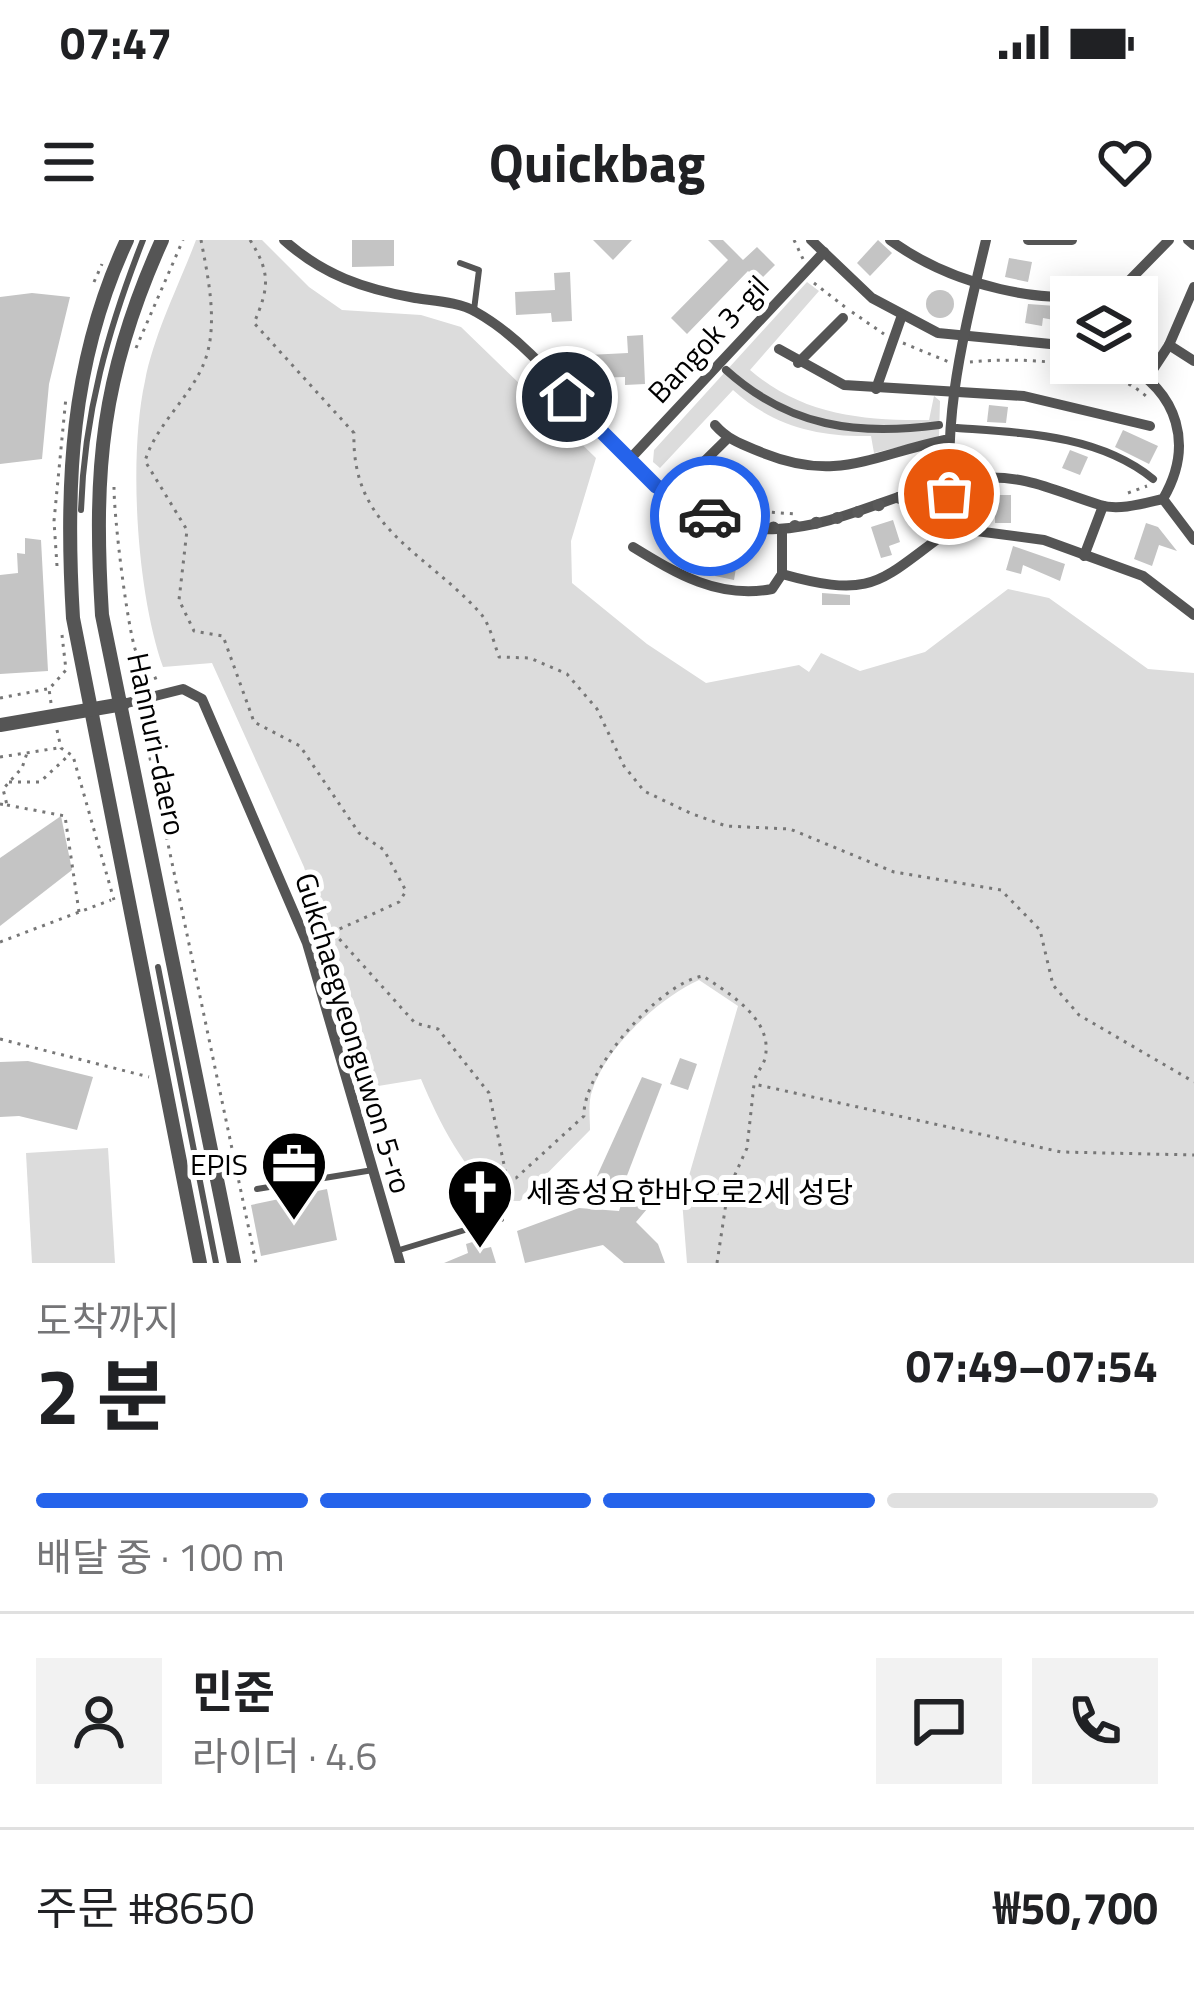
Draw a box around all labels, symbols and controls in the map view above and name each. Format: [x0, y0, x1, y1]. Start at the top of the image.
text: 07:47 [60, 8, 172, 76]
text: Quickbag [489, 121, 705, 203]
icon: menu [36, 129, 102, 195]
icon: heart [1092, 129, 1158, 195]
street label: Bangok 3-gil [636, 265, 780, 413]
map controls [1050, 276, 1158, 384]
button: layers [1050, 276, 1158, 384]
pin [516, 346, 618, 448]
icon: home [534, 364, 600, 430]
pin [898, 443, 1000, 545]
courier [650, 456, 770, 576]
icon: bag [916, 461, 982, 527]
icon: car [677, 483, 743, 549]
street label: Hannuri-daero [115, 648, 199, 840]
street label: Gukchaegyeonguwon 5-ro [283, 867, 425, 1199]
office icon: EPIS [259, 1129, 329, 1223]
place label: EPIS [190, 1141, 248, 1187]
church icon: 세종성요한바오로2세 성당 [445, 1157, 515, 1251]
place label: 세종성요한바오로2세 성당 [526, 1169, 853, 1215]
text: 도착까지 [36, 1291, 180, 1350]
text: 07:49–07:54 [906, 1331, 1158, 1399]
text: 2 분 [36, 1336, 169, 1454]
text: 배달 중 · 100 m [36, 1527, 285, 1586]
text: 민준 [192, 1657, 275, 1725]
button: person [36, 1658, 162, 1784]
button: chat [876, 1658, 1002, 1784]
button: phone [1032, 1658, 1158, 1784]
text: 라이더 · 4.6 [192, 1726, 377, 1785]
text: 주문 #8650 [36, 1873, 255, 1941]
text: ₩50,700 [994, 1873, 1158, 1941]

